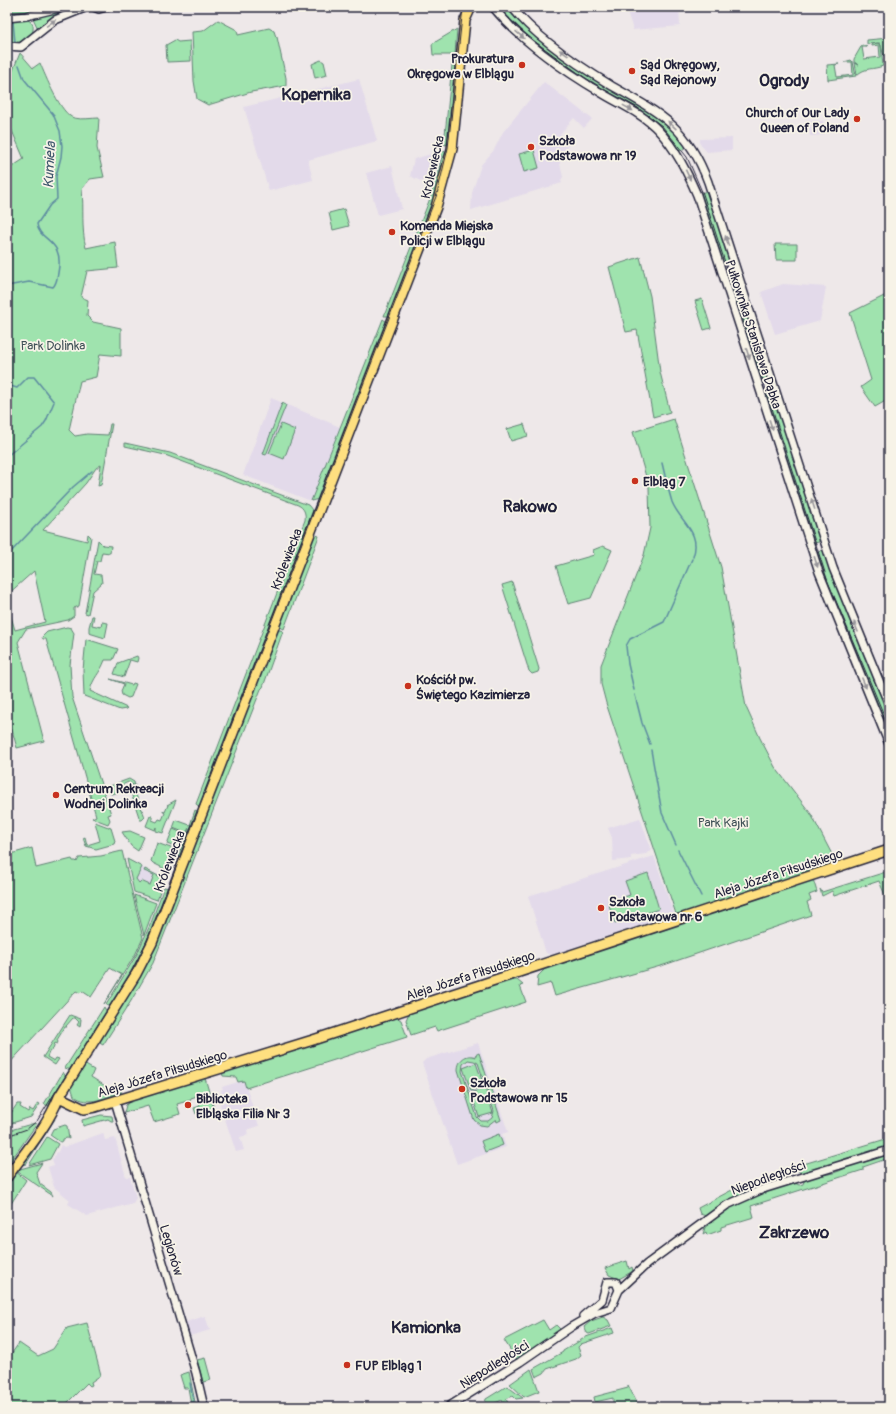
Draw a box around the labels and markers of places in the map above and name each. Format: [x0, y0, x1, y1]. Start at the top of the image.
place label: Prokuratura Okręgowa w Elblągu [407, 51, 514, 82]
place label: Sąd Okręgowy, Sąd Rejonowy [640, 57, 720, 88]
marker: Prokuratura Okręgowa w Elblągu [517, 60, 527, 70]
marker: Sąd Okręgowy, Sąd Rejonowy [627, 66, 637, 76]
place label: Church of Our Lady Queen of Poland [746, 105, 849, 136]
marker: Church of Our Lady Queen of Poland [852, 114, 862, 124]
place label: Szkoła Podstawowa nr 19 [539, 133, 637, 164]
marker: Szkoła Podstawowa nr 19 [526, 142, 536, 152]
place label: Komenda Miejska Policji w Elblągu [400, 218, 493, 249]
marker: Komenda Miejska Policji w Elblągu [387, 227, 397, 237]
place label: Elbląg 7 [643, 474, 685, 490]
marker: Elbląg 7 [630, 476, 640, 486]
place label: Kościół pw. Świętego Kazimierza [416, 672, 530, 703]
marker: Kościół pw. Świętego Kazimierza [403, 681, 413, 691]
place label: Centrum Rekreacji Wodnej Dolinka [64, 781, 165, 812]
marker: Centrum Rekreacji Wodnej Dolinka [51, 790, 61, 800]
place label: Szkoła Podstawowa nr 6 [609, 894, 703, 925]
marker: Szkoła Podstawowa nr 6 [596, 903, 606, 913]
place label: Szkoła Podstawowa nr 15 [470, 1075, 568, 1106]
marker: Szkoła Podstawowa nr 15 [457, 1084, 467, 1094]
place label: Biblioteka Elbląska Filia Nr 3 [196, 1091, 290, 1122]
marker: Biblioteka Elbląska Filia Nr 3 [183, 1100, 193, 1110]
place label: FUP Elbląg 1 [355, 1358, 422, 1374]
marker: FUP Elbląg 1 [342, 1360, 352, 1370]

